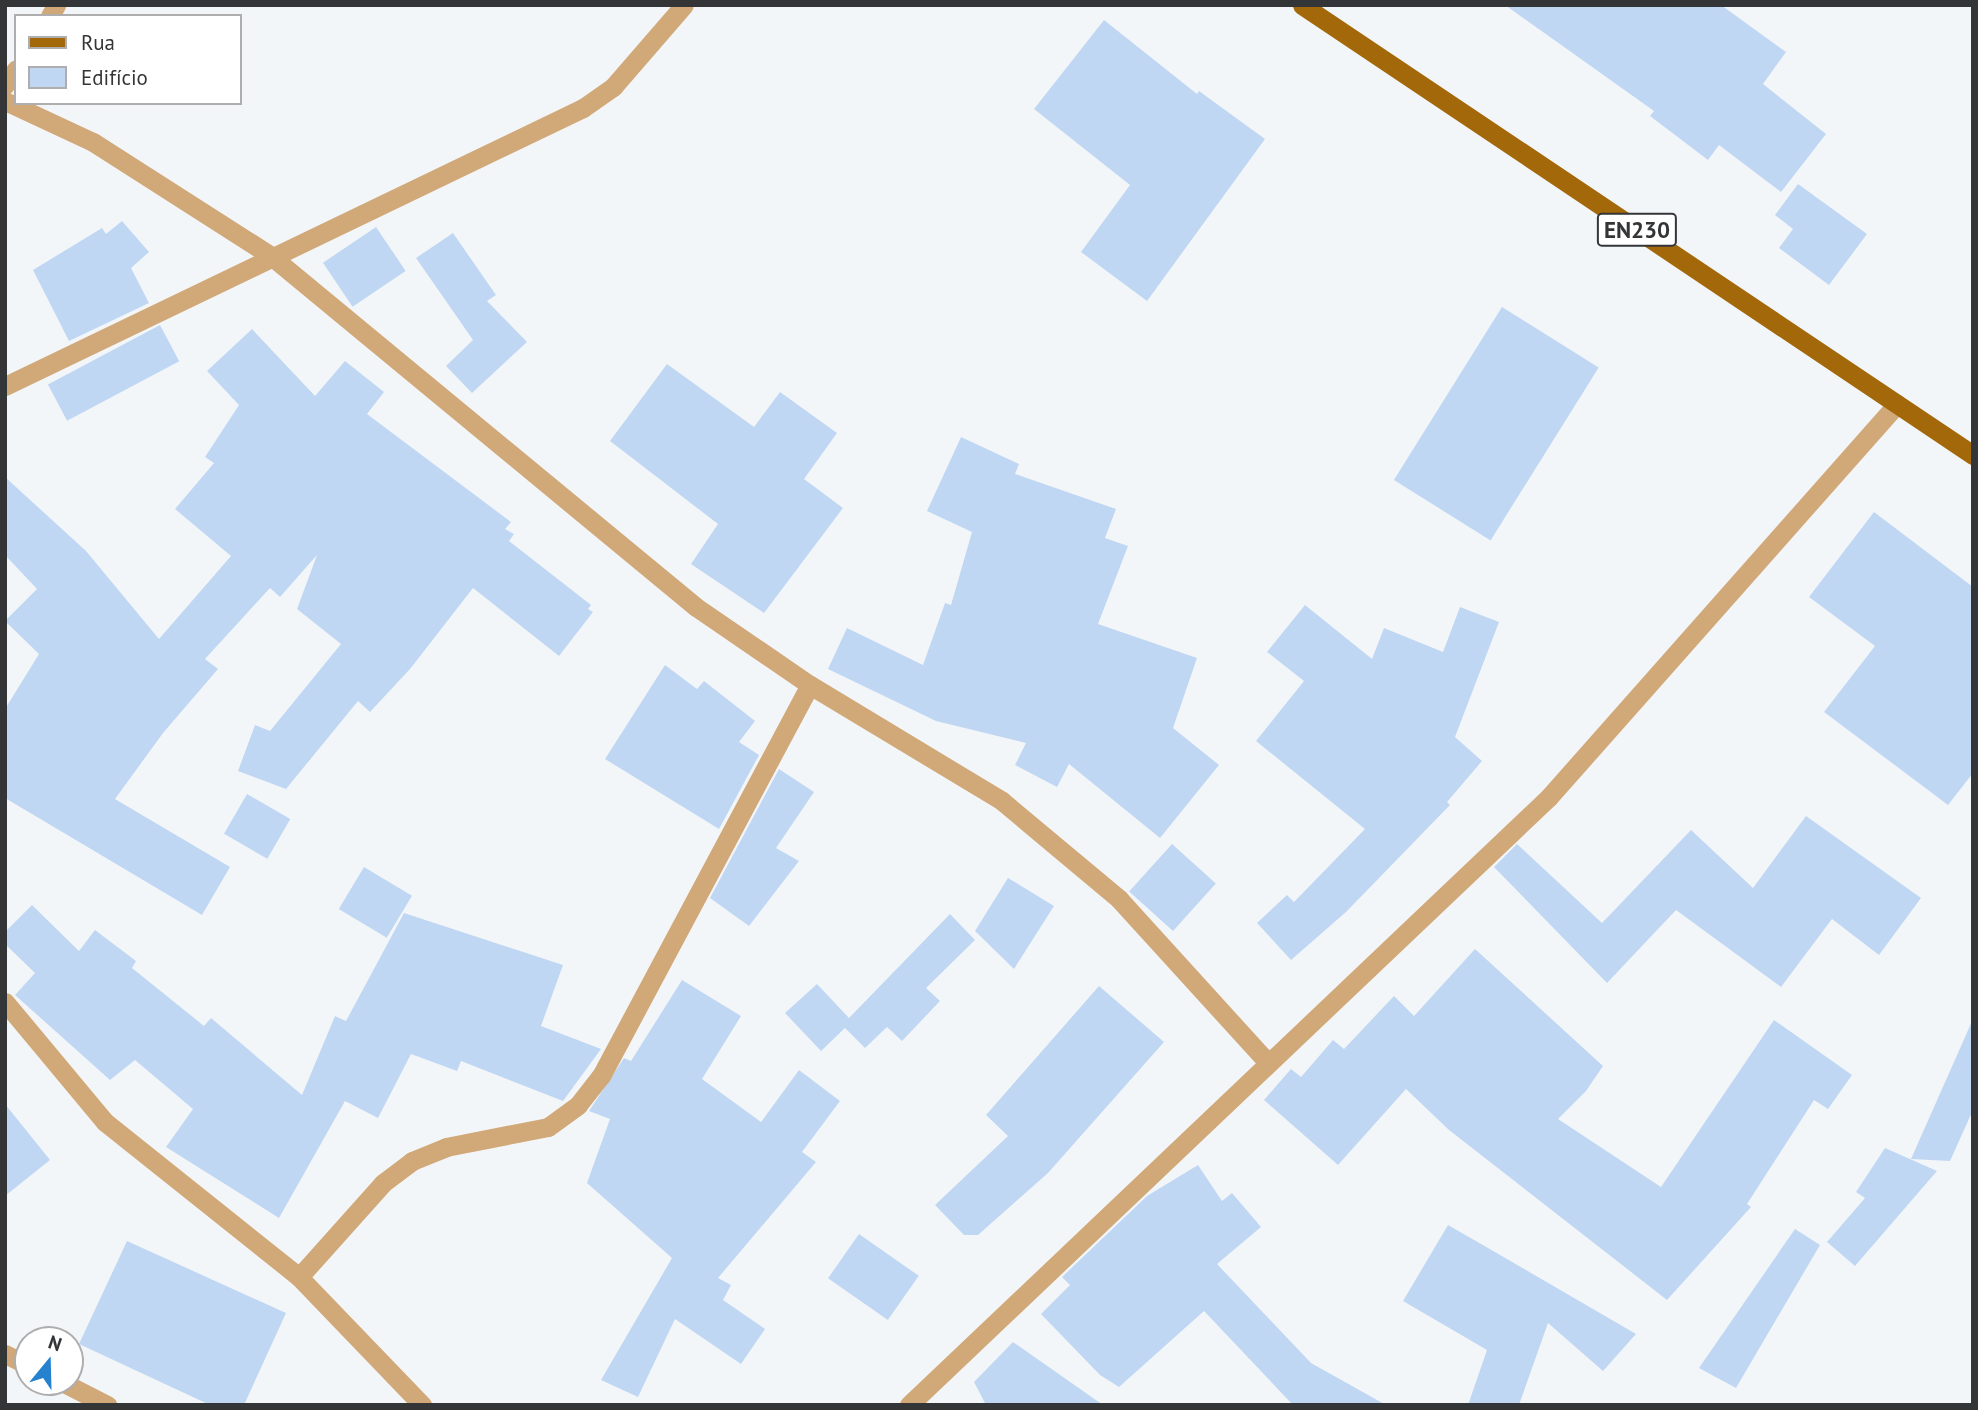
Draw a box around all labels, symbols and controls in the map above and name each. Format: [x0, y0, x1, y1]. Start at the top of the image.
legend [14, 14, 242, 105]
text: Rua [81, 29, 115, 56]
text: Edifício [81, 64, 148, 91]
road number: EN230 [1597, 210, 1677, 249]
north arrow [14, 1326, 84, 1396]
text: N [45, 1330, 65, 1356]

